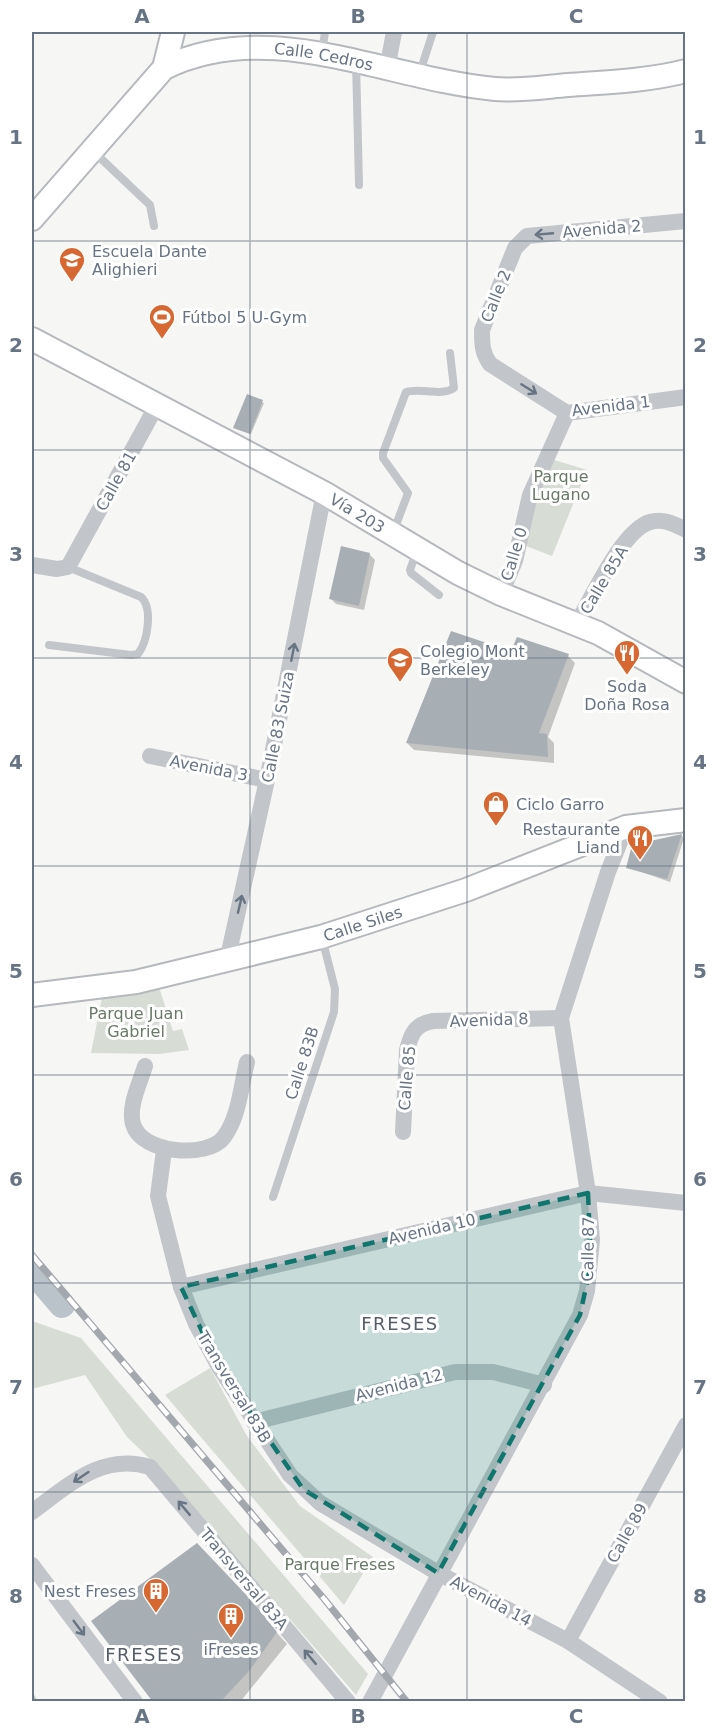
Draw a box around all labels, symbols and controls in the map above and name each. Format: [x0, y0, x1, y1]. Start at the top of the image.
text: A [134, 4, 150, 28]
text: B [350, 4, 366, 28]
text: C [569, 4, 583, 28]
street label: Calle Cedros [273, 39, 375, 74]
text: 1 [9, 125, 23, 149]
text: 1 [693, 125, 707, 149]
street label: Avenida 2 [562, 216, 642, 242]
one-way arrow [534, 229, 554, 240]
place label: Escuela Dante Alighieri [92, 242, 207, 279]
school or university icon: Escuela Dante Alighieri [57, 245, 87, 283]
street label: Calle 2 [477, 267, 515, 325]
sports icon: Fútbol 5 U-Gym [147, 302, 177, 340]
place label: Fútbol 5 U-Gym [182, 308, 307, 327]
text: 2 [9, 333, 23, 357]
text: 2 [693, 333, 707, 357]
one-way arrow [520, 383, 536, 395]
street label: Avenida 1 [571, 392, 651, 420]
street label: Calle 81 [92, 448, 140, 514]
park label: Parque Lugano [532, 467, 590, 504]
street label: Vía 203 [326, 489, 388, 537]
street label: Calle 0 [497, 525, 531, 583]
text: 3 [9, 542, 23, 566]
street label: Calle 85A [576, 542, 632, 618]
text: 3 [693, 542, 707, 566]
restaurant icon: Soda Doña Rosa [612, 638, 642, 676]
one-way arrow [288, 642, 299, 662]
place label: Colegio Mont Berkeley [420, 642, 525, 679]
school or university icon: Colegio Mont Berkeley [385, 645, 415, 683]
street label: Calle 83 Suiza [258, 670, 298, 784]
place label: Soda Doña Rosa [584, 677, 670, 714]
text: 4 [9, 750, 23, 774]
text: 4 [693, 750, 707, 774]
street label: Avenida 3 [168, 751, 250, 785]
shop icon: Ciclo Garro [481, 789, 511, 827]
place label: Ciclo Garro [516, 795, 604, 814]
place label: Restaurante Liand [523, 820, 620, 857]
restaurant icon: Restaurante Liand [625, 823, 655, 861]
one-way arrow [234, 895, 246, 914]
street label: Calle Siles [321, 902, 405, 945]
text: 5 [9, 959, 23, 983]
text: 5 [693, 959, 707, 983]
park label: Parque Juan Gabriel [88, 1004, 184, 1041]
street label: Avenida 8 [449, 1009, 529, 1031]
street label: Calle 83B [281, 1024, 323, 1102]
street label: Calle 85 [395, 1045, 419, 1111]
text: 6 [9, 1167, 23, 1191]
text: 6 [693, 1167, 707, 1191]
street label: Avenida 10 [386, 1210, 478, 1248]
street label: Calle 87 [578, 1216, 598, 1282]
district label: FRESES [361, 1313, 439, 1334]
street label: Transversal 83B [193, 1327, 275, 1446]
street label: Avenida 12 [353, 1365, 445, 1405]
text: 7 [9, 1375, 23, 1399]
text: 7 [693, 1375, 707, 1399]
one-way arrow [74, 1471, 90, 1483]
one-way arrow [178, 1500, 191, 1516]
street label: Calle 89 [603, 1500, 651, 1566]
street label: Transversal 83A [195, 1523, 292, 1634]
park label: Parque Freses [285, 1555, 395, 1574]
street label: Avenida 14 [447, 1572, 535, 1630]
building icon: Nest Freses [141, 1576, 171, 1614]
place label: Nest Freses [44, 1582, 136, 1601]
text: 8 [9, 1584, 23, 1608]
text: 8 [693, 1584, 707, 1608]
building icon: iFreses [216, 1601, 246, 1639]
one-way arrow [73, 1620, 86, 1636]
place label: iFreses [203, 1640, 259, 1659]
district label: FRESES [105, 1644, 183, 1665]
one-way arrow [303, 1650, 317, 1665]
text: A [134, 1704, 150, 1728]
text: B [350, 1704, 366, 1728]
text: C [569, 1704, 583, 1728]

